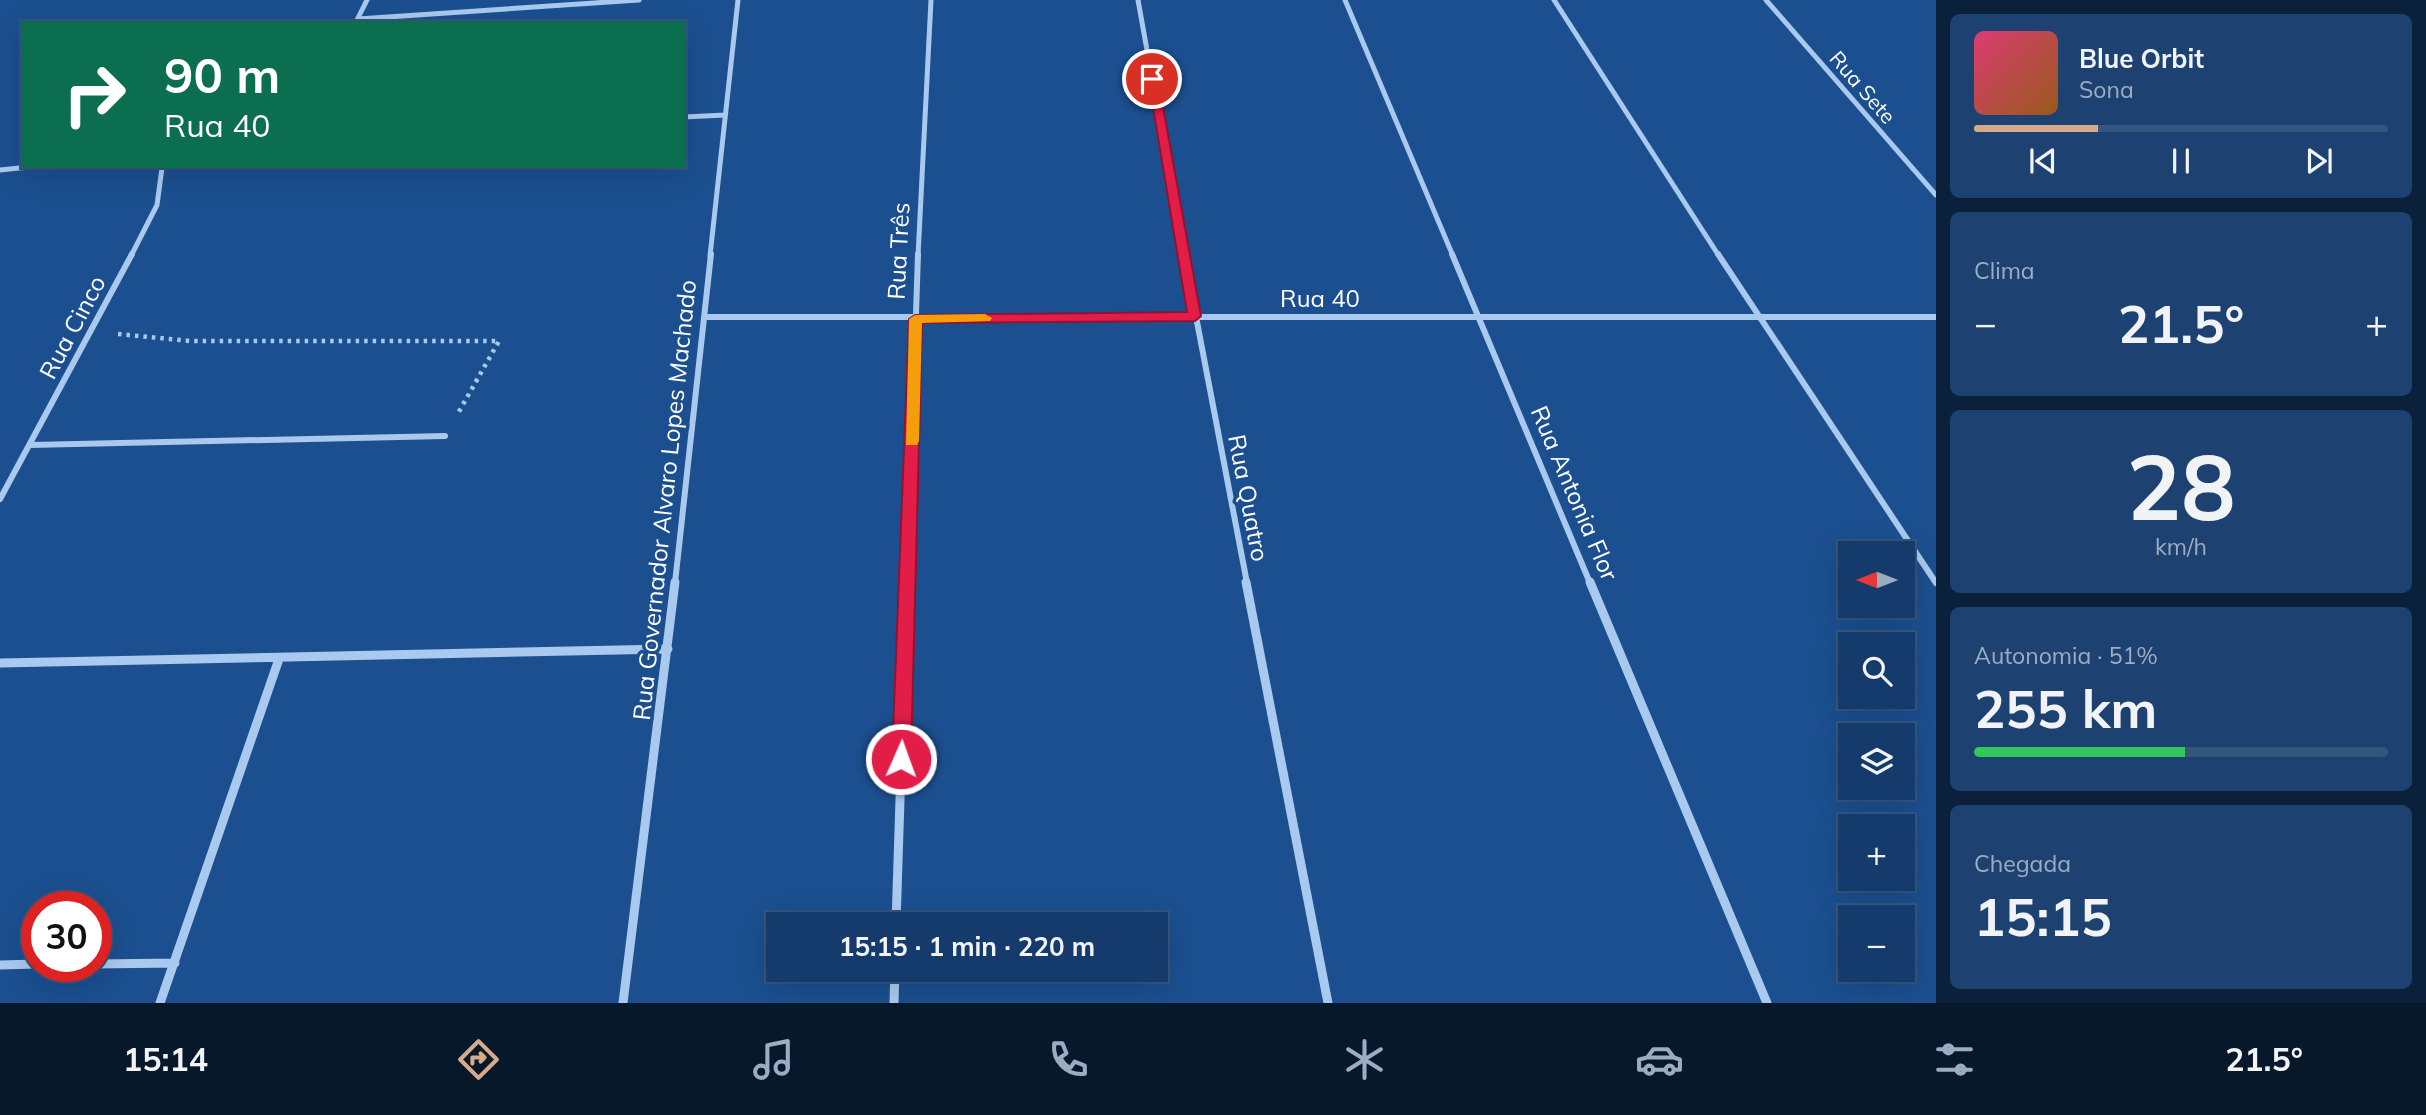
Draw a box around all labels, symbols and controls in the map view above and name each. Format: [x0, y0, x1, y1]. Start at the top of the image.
text: Blue Orbit [2079, 42, 2204, 75]
text: 90 m [164, 44, 280, 105]
street label: Rua Sete [1824, 45, 1902, 129]
icon: right [49, 49, 140, 140]
pin [1122, 49, 1182, 109]
icon: arrive [1133, 60, 1171, 98]
text: Sona [2079, 75, 2134, 104]
text: Rua 40 [164, 105, 271, 145]
icon: previous [2024, 142, 2062, 180]
icon: pause [2162, 142, 2200, 180]
icon: next [2300, 142, 2338, 180]
street label: Rua Três [880, 202, 916, 300]
text: Clima [1974, 256, 2035, 285]
street label: Rua Cinco [32, 270, 112, 384]
street label: Rua Governador Alvaro Lopes Machado [626, 278, 702, 722]
street label: Rua 40 [1280, 283, 1360, 313]
text: 21.5° [2118, 291, 2244, 356]
text: − [1974, 299, 1997, 347]
text: + [2365, 299, 2388, 347]
street label: Rua Antonia Flor [1525, 401, 1625, 585]
text: 28 [2126, 429, 2236, 543]
street label: Rua Quatro [1222, 432, 1276, 564]
text: km/h [2155, 532, 2207, 561]
north arrow [1838, 541, 1914, 618]
map controls [1838, 541, 1915, 982]
button: search [1838, 632, 1915, 709]
text: Autonomia · 51% [1974, 641, 2158, 670]
text: 255 km [1974, 676, 2157, 741]
position arrow [864, 722, 938, 796]
button: layers [1838, 723, 1915, 800]
button: + [1838, 814, 1915, 891]
text: Chegada [1974, 849, 2071, 878]
text: 15:15 [1974, 884, 2112, 949]
speed limit sign: 30 [21, 891, 112, 982]
button: − [1838, 905, 1915, 982]
text: 15:15 · 1 min · 220 m [839, 930, 1095, 963]
icon: directions [454, 1035, 503, 1084]
icon: music [749, 1035, 798, 1084]
icon: phone [1044, 1035, 1093, 1084]
icon: climate [1340, 1035, 1389, 1084]
icon: car [1635, 1035, 1684, 1084]
icon: filters [1930, 1035, 1979, 1084]
text: 15:14 [123, 1039, 208, 1079]
text: 21.5° [2225, 1039, 2303, 1079]

